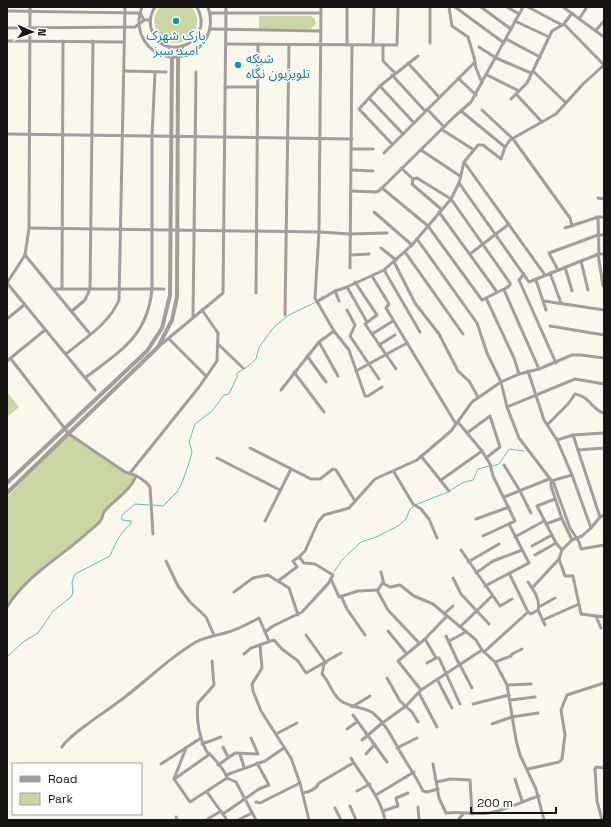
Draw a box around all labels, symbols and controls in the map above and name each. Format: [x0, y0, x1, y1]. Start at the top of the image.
north arrow [12, 12, 52, 52]
marker: پارک شهرک امید سبز [171, 16, 181, 26]
place label: پارک شهرک امید سبز [146, 27, 206, 59]
text: N [35, 28, 49, 36]
place label: شبکه تلویزیون نگاه [246, 50, 310, 82]
marker: شبکه تلویزیون نگاه [233, 60, 243, 70]
legend [12, 763, 142, 815]
text: Road [48, 771, 77, 787]
scale bar [471, 789, 556, 815]
text: Park [48, 791, 73, 807]
text: 200 m [477, 795, 513, 811]

